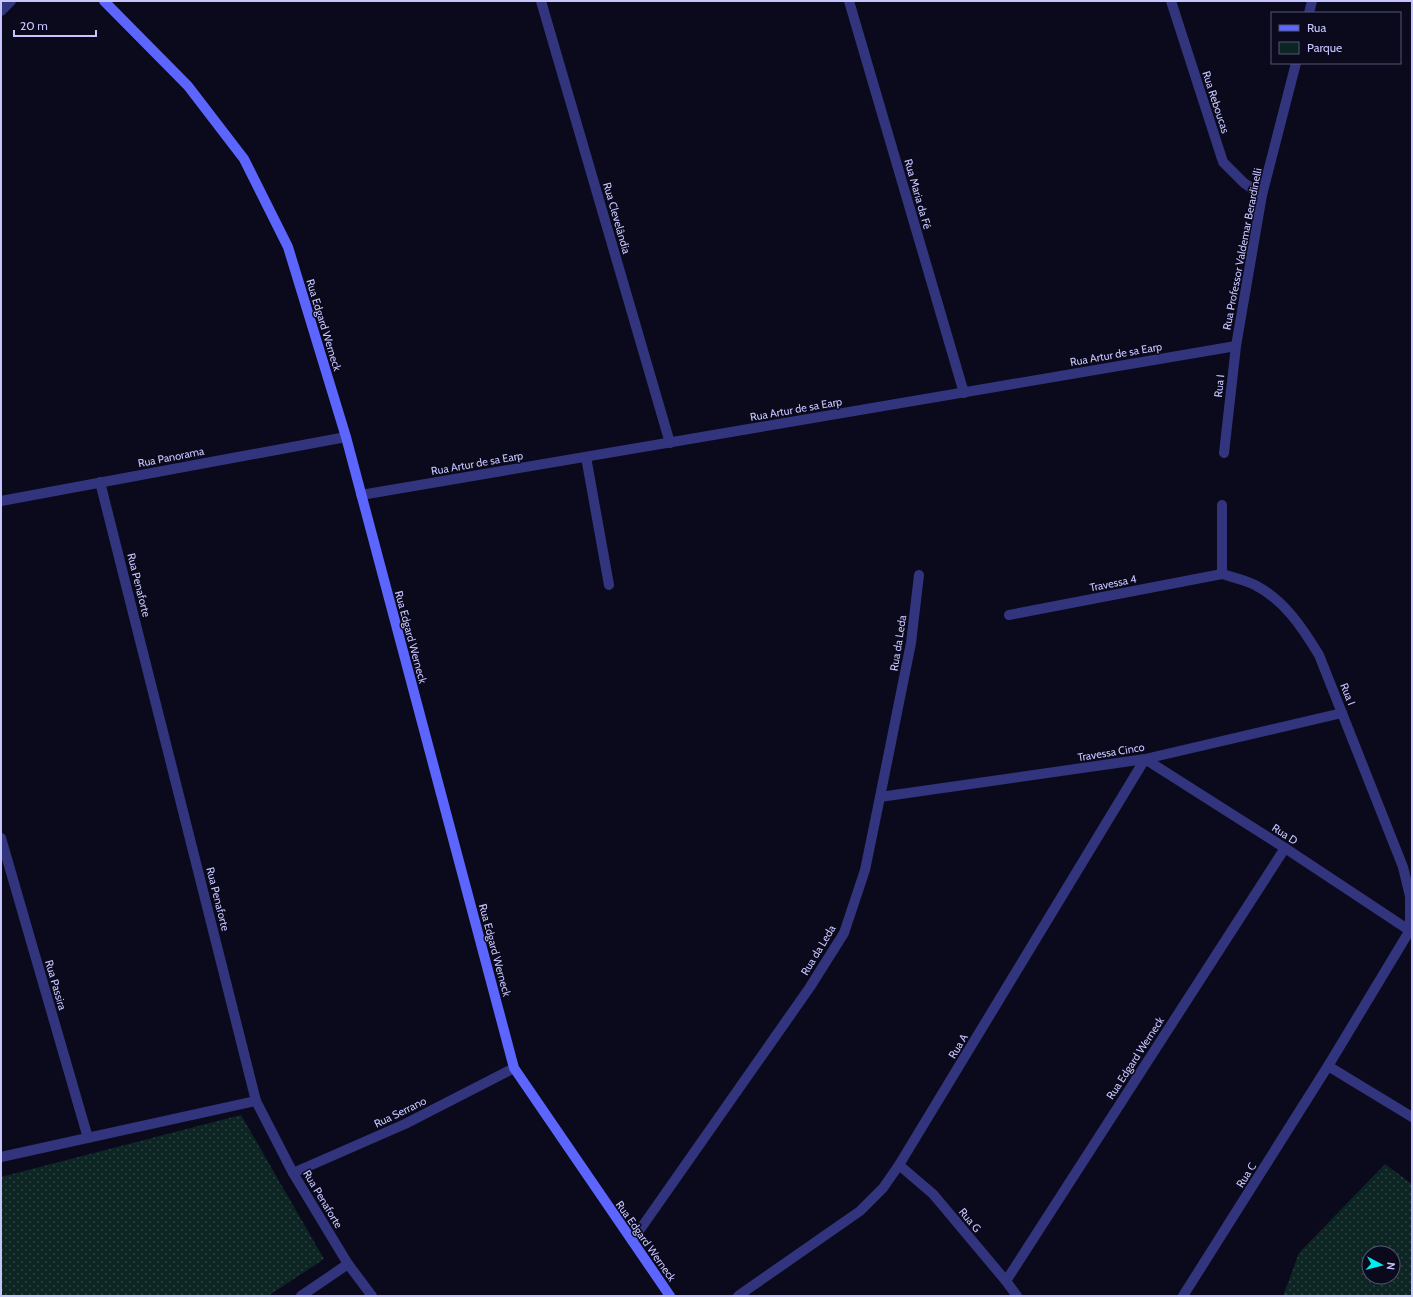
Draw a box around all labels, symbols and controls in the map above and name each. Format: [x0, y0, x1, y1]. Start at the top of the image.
scale bar [14, 12, 96, 38]
legend [1271, 12, 1401, 64]
text: 20 m [20, 18, 48, 33]
text: Rua [1307, 20, 1326, 35]
text: Parque [1307, 40, 1342, 55]
street label: Rua Reboucas [1199, 69, 1233, 135]
street label: Rua Maria da Fé [901, 157, 935, 231]
street label: Rua Professor Valdemar Berardinelli [1219, 167, 1265, 331]
street label: Rua Clevelândia [600, 181, 634, 256]
street label: Rua Edgard Werneck [303, 277, 345, 373]
street label: Rua Artur de sa Earp [1069, 339, 1163, 369]
street label: Rua I [1211, 374, 1227, 398]
street label: Rua Artur de sa Earp [749, 394, 843, 424]
street label: Rua Panorama [137, 444, 206, 470]
street label: Rua Artur de sa Earp [430, 448, 524, 478]
street label: Rua Penaforte [124, 552, 154, 619]
street label: Travessa 4 [1088, 571, 1138, 594]
street label: Rua Edgard Werneck [392, 589, 430, 685]
street label: Rua da Leda [887, 613, 909, 672]
street label: Rua I [1337, 681, 1359, 707]
street label: Travessa Cinco [1076, 740, 1146, 764]
street label: Rua D [1269, 820, 1301, 848]
street label: Rua Penaforte [203, 866, 233, 933]
street label: Rua Edgard Werneck [476, 902, 514, 998]
street label: Rua da Leda [797, 922, 839, 978]
street label: Rua Passira [42, 958, 70, 1012]
street label: Rua Edgard Werneck [1103, 1014, 1167, 1102]
street label: Rua A [945, 1031, 971, 1061]
street label: Rua Serrano [372, 1093, 428, 1131]
street label: Rua C [1233, 1160, 1259, 1190]
street label: Rua Penaforte [300, 1167, 346, 1231]
street label: Rua Edgard Werneck [613, 1198, 679, 1284]
street label: Rua G [956, 1205, 984, 1235]
north arrow [1361, 1245, 1401, 1285]
text: N [1384, 1262, 1398, 1271]

